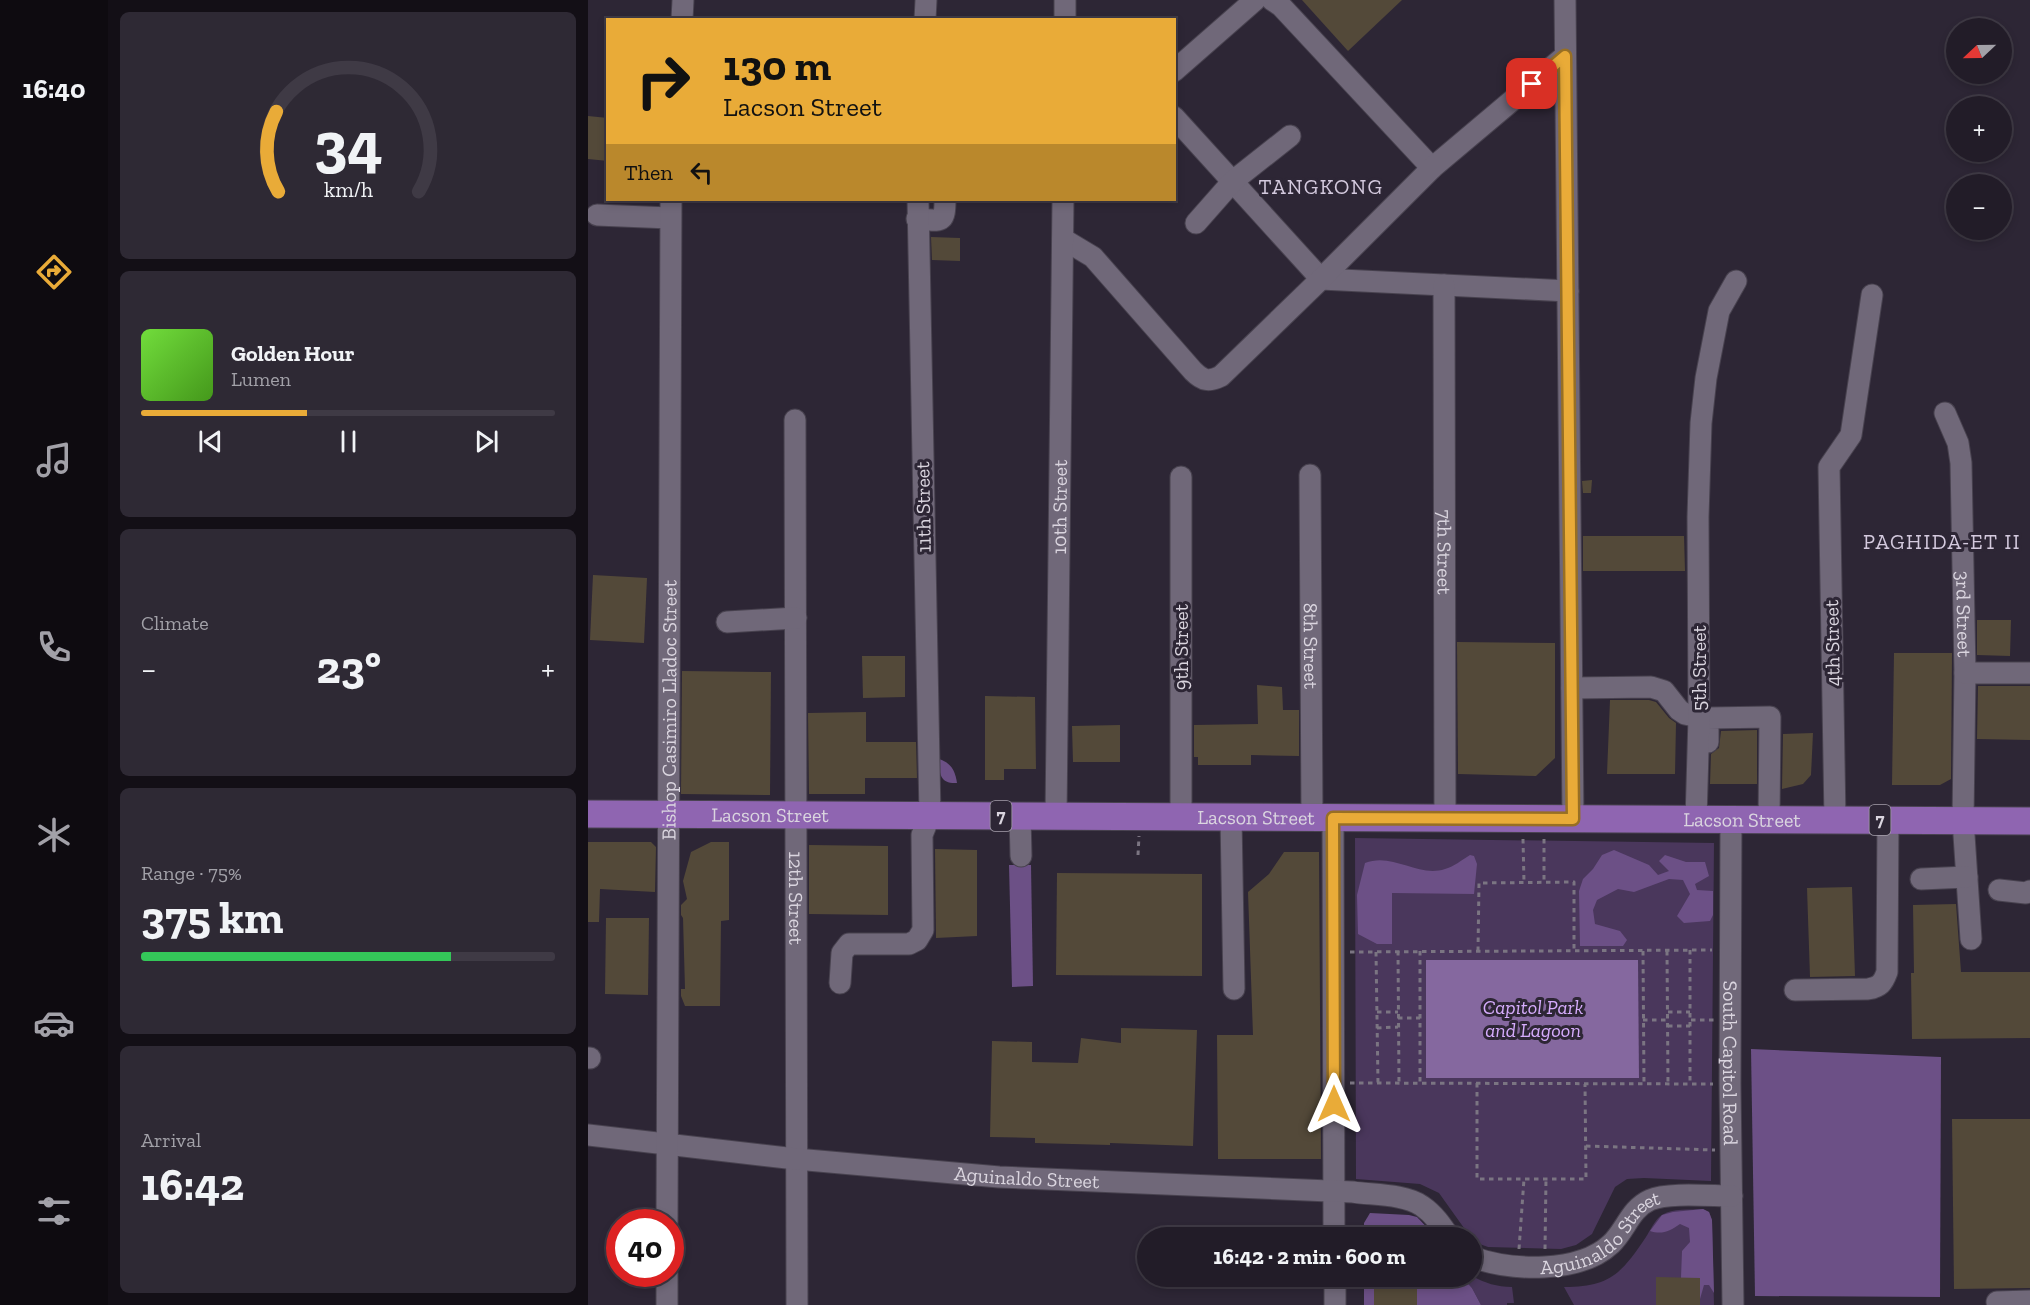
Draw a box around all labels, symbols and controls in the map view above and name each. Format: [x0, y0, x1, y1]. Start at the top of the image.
north arrow [1946, 18, 2012, 84]
map controls [1946, 18, 2012, 240]
text: 130 m [723, 40, 831, 91]
icon: right [624, 42, 702, 120]
pin [1506, 58, 1557, 109]
icon: arrive [1515, 67, 1548, 100]
text: 16:40 [22, 73, 86, 105]
text: Lacson Street [723, 91, 882, 123]
button: + [1946, 96, 2012, 162]
text: 34 [314, 107, 382, 182]
icon: left [685, 156, 718, 189]
text: Then [624, 159, 673, 186]
district label: TANGKONG [1259, 174, 1383, 199]
button: − [1946, 174, 2012, 240]
text: km/h [324, 178, 372, 203]
icon: directions [33, 251, 75, 293]
text: Golden Hour [231, 340, 355, 367]
text: Lumen [231, 367, 291, 391]
icon: previous [194, 425, 227, 458]
icon: pause [332, 425, 365, 458]
icon: next [470, 425, 503, 458]
icon: music [33, 439, 75, 481]
street label: 10th Street [1047, 459, 1072, 555]
street label: 11th Street [910, 461, 936, 553]
street label: 7th Street [1432, 509, 1457, 595]
district label: PAGHIDA-ET II [1863, 529, 2021, 554]
street label: 3rd Street [1951, 571, 1977, 658]
street label: Bishop Casimiro Lladoc Street [656, 579, 682, 840]
street label: 4th Street [1819, 599, 1845, 686]
street label: 9th Street [1169, 603, 1193, 690]
street label: 8th Street [1299, 603, 1323, 690]
text: Climate [141, 611, 209, 635]
street label: 5th Street [1687, 624, 1711, 711]
icon: phone [33, 626, 75, 668]
text: 23° [317, 641, 381, 695]
text: − [141, 649, 156, 688]
text: + [541, 649, 555, 688]
road number: 7 [990, 801, 1012, 831]
street label: Lacson Street [711, 803, 829, 827]
street label: Lacson Street [1197, 805, 1315, 830]
road number: 7 [1870, 805, 1890, 835]
street label: Lacson Street [1683, 807, 1801, 832]
icon: climate [33, 814, 75, 856]
street label: 12th Street [784, 851, 808, 945]
text: Range · 75% [141, 861, 242, 885]
text: 375 km [141, 891, 283, 945]
street label: South Capitol Road [1718, 980, 1743, 1146]
park label: Capitol Park and Lagoon [1483, 995, 1583, 1042]
icon: car [33, 1002, 75, 1044]
position arrow [1302, 1072, 1366, 1136]
text: Arrival [141, 1128, 201, 1152]
text: 16:42 [141, 1158, 244, 1212]
street label: Aguinaldo Street [953, 1161, 1101, 1193]
street label: Aguinaldo Street [1539, 1185, 1663, 1279]
icon: filters [33, 1190, 75, 1232]
speed limit sign: 40 [606, 1209, 684, 1287]
text: 16:42 · 2 min · 600 m [1213, 1243, 1406, 1270]

